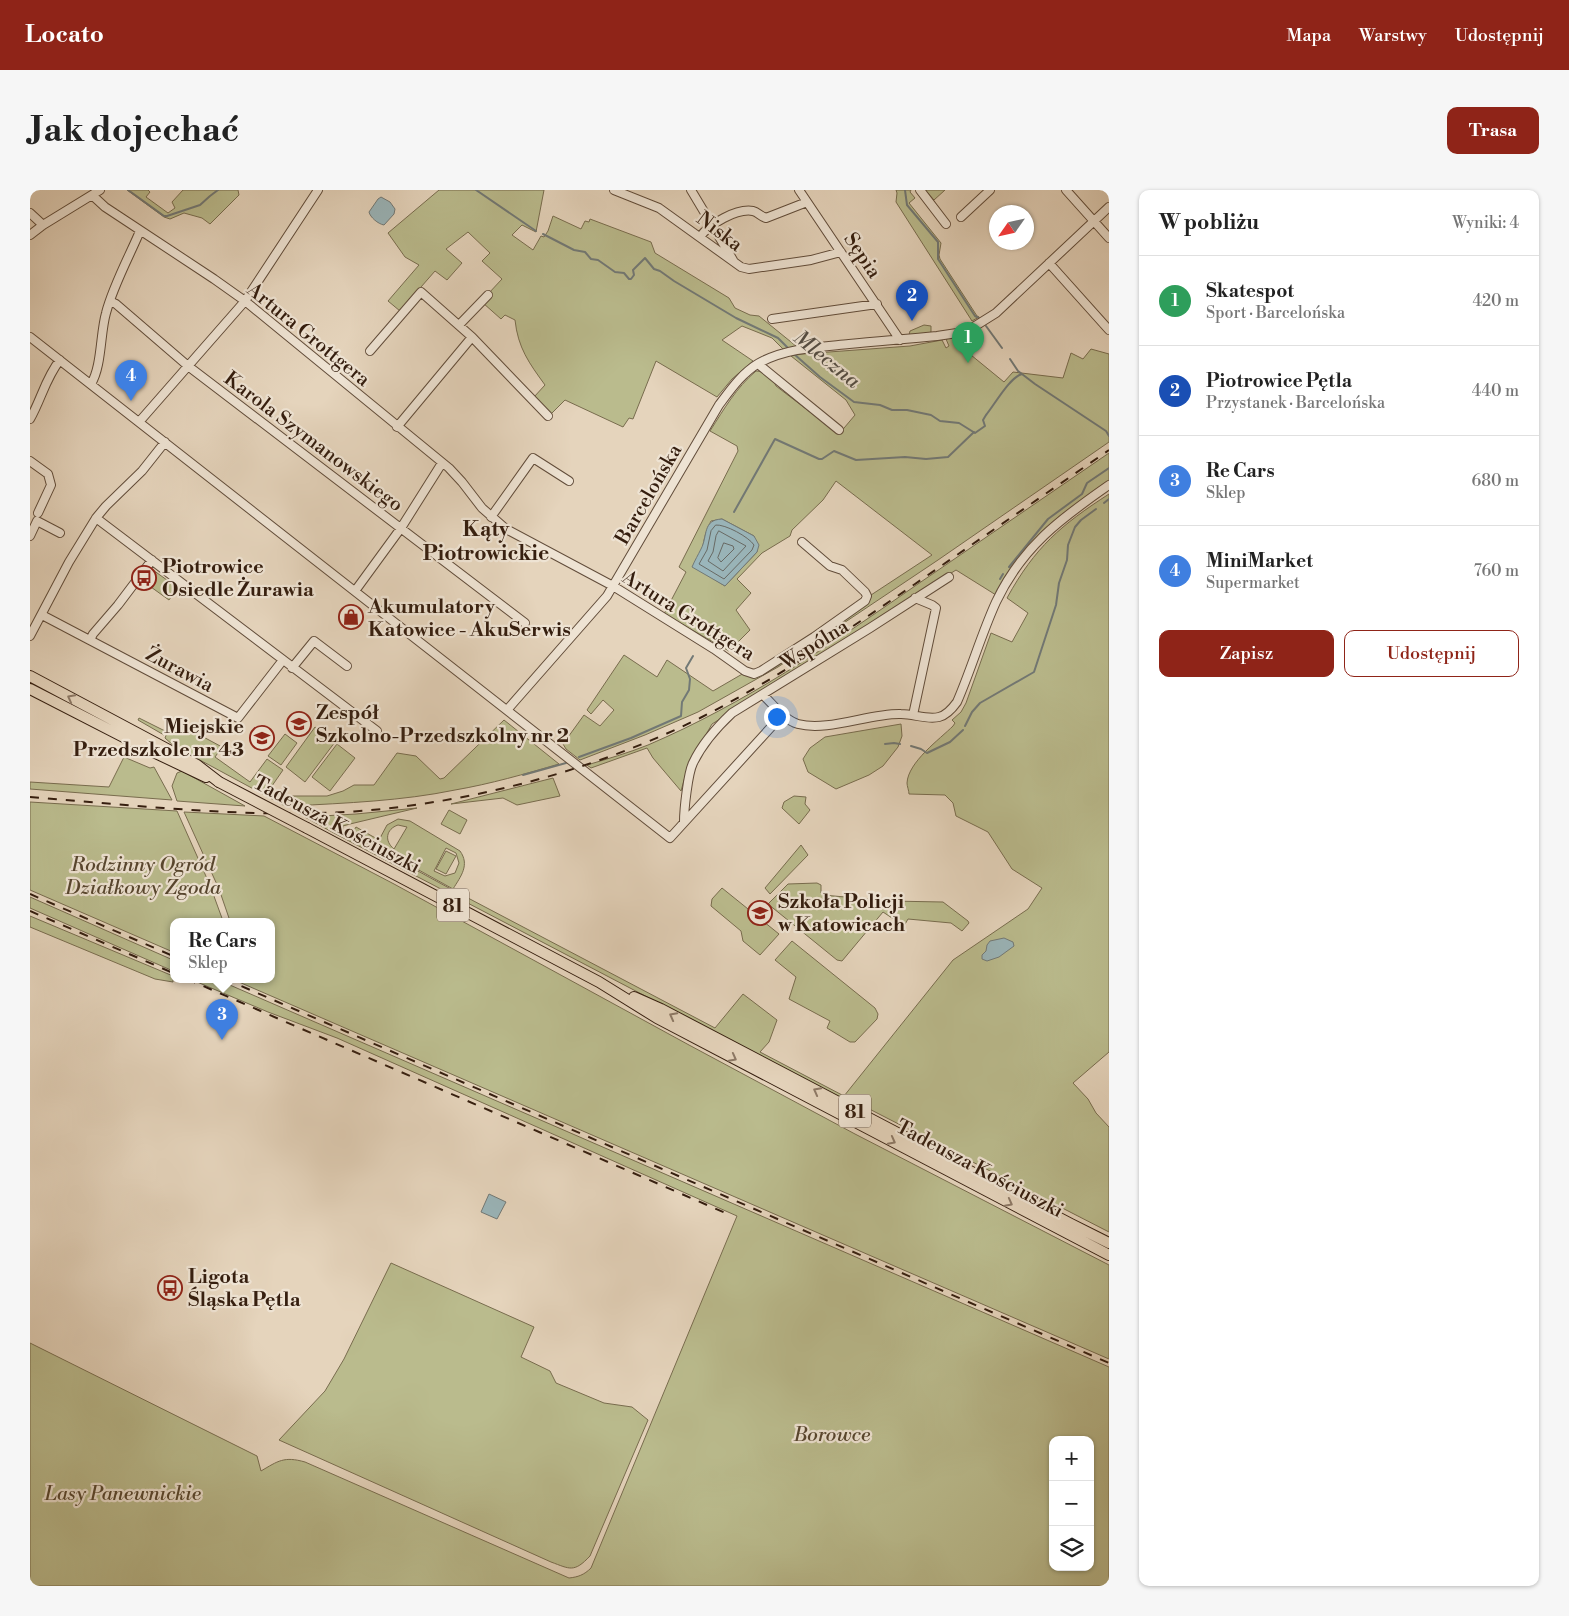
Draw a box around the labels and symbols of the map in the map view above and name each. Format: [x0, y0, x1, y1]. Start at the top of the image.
north arrow [989, 205, 1034, 250]
street label: Niska [691, 207, 748, 258]
street label: Sępia [837, 228, 887, 284]
street label: Artura Grottgera [241, 277, 375, 393]
pin: 2 [896, 280, 928, 321]
pin: 1 [952, 322, 984, 363]
water label: Mleczna [788, 325, 865, 395]
pin: 4 [115, 360, 147, 401]
street label: Karola Szymanowskiego [218, 367, 408, 518]
street label: Barcelońska [610, 439, 689, 550]
district label: Kąty Piotrowickie [423, 517, 549, 567]
place label: Piotrowice Osiedle Żurawia [162, 555, 314, 603]
bus stop icon: Piotrowice Osiedle Żurawia [131, 565, 157, 591]
street label: Artura Grottgera [617, 565, 760, 667]
place label: Akumulatory Katowice - AkuSerwis [367, 595, 571, 643]
shop icon: Akumulatory Katowice - AkuSerwis [338, 604, 364, 630]
street label: Wspólna [775, 614, 855, 677]
street label: Żurawia [141, 641, 219, 699]
one-way arrow [67, 694, 76, 704]
place label: Zespół Szkolno-Przedszkolny nr 2 [316, 701, 569, 749]
your location [764, 704, 790, 730]
school or university icon: Zespół Szkolno-Przedszkolny nr 2 [286, 711, 312, 737]
place label: Miejskie Przedszkole nr 43 [73, 715, 244, 763]
school or university icon: Miejskie Przedszkole nr 43 [249, 725, 275, 751]
street label: Tadeusza Kościuszki [248, 771, 425, 880]
park label: Rodzinny Ogród Działkowy Zgoda [64, 853, 222, 901]
road number: 81 [437, 888, 469, 922]
place label: Szkoła Policji w Katowicach [777, 890, 906, 938]
school or university icon: Szkoła Policji w Katowicach [747, 900, 773, 926]
pin: 3 [206, 999, 238, 1040]
one-way arrow [670, 1012, 679, 1022]
one-way arrow [727, 1052, 736, 1062]
one-way arrow [813, 1087, 822, 1097]
road number: 81 [839, 1094, 871, 1128]
street label: Tadeusza Kościuszki [891, 1115, 1068, 1224]
one-way arrow [887, 1135, 896, 1145]
one-way arrow [1003, 1196, 1012, 1206]
place label: Ligota Śląska Pętla [188, 1265, 301, 1313]
bus stop icon: Ligota Śląska Pętla [157, 1275, 183, 1301]
park label: Borowce [793, 1423, 871, 1448]
park label: Lasy Panewnickie [44, 1482, 202, 1507]

